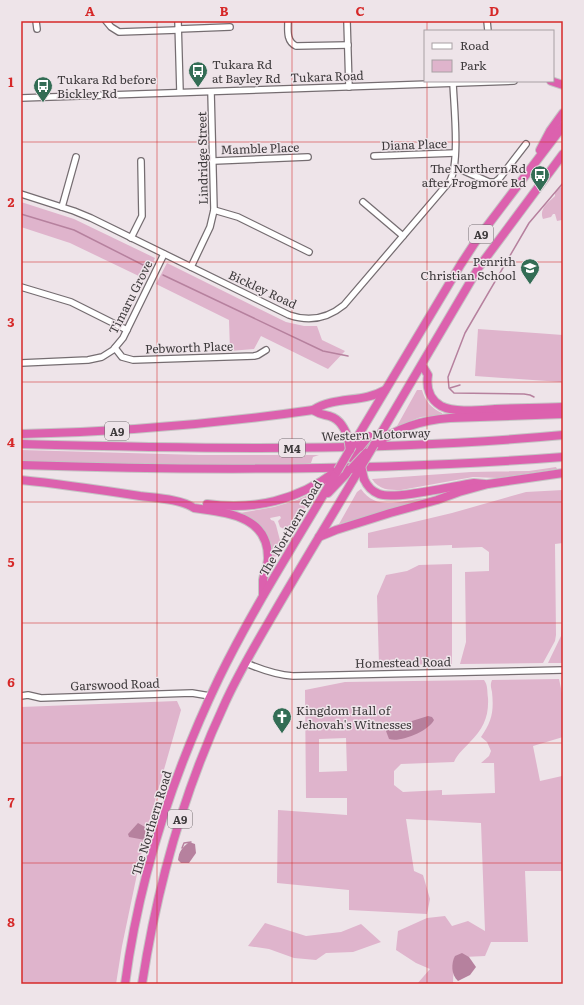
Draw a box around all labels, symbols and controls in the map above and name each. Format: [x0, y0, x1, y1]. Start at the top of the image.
text: A [85, 1, 95, 20]
text: B [220, 1, 229, 20]
text: C [355, 1, 365, 20]
text: D [489, 1, 499, 20]
legend [424, 30, 554, 82]
text: Road [460, 36, 490, 54]
place label: Tukara Rd at Bayley Rd [212, 55, 281, 87]
text: Park [460, 56, 487, 74]
bus stop icon: Tukara Rd at Bayley Rd [187, 60, 209, 88]
street label: Tukara Road [290, 66, 365, 86]
place label: Tukara Rd before Bickley Rd [57, 70, 156, 102]
text: 1 [8, 72, 14, 91]
bus stop icon: Tukara Rd before Bickley Rd [32, 75, 54, 103]
street label: Lindridge Street [192, 111, 212, 205]
street label: Diana Place [381, 134, 447, 154]
street label: Mamble Place [220, 138, 300, 158]
place label: The Northern Rd after Frogmore Rd [422, 159, 527, 191]
bus stop icon: The Northern Rd after Frogmore Rd [529, 164, 551, 192]
text: 2 [8, 192, 15, 211]
road number: A9 [469, 225, 493, 243]
place label: Penrith Christian School [421, 252, 516, 284]
street label: Timaru Grove [104, 257, 156, 337]
school or university icon: Penrith Christian School [519, 257, 541, 285]
street label: Bickley Road [226, 265, 301, 313]
text: 3 [7, 312, 15, 331]
street label: Pebworth Place [145, 336, 233, 358]
road number: A9 [105, 422, 129, 440]
street label: Western Motorway [321, 423, 431, 445]
text: 4 [7, 432, 15, 451]
road number: M4 [279, 439, 305, 457]
street label: The Northern Road [254, 476, 326, 579]
text: 5 [7, 552, 15, 571]
street label: Homestead Road [355, 652, 452, 672]
text: 6 [7, 672, 15, 691]
street label: Garswood Road [70, 673, 161, 695]
place label: Kingdom Hall of Jehovah's Witnesses [296, 701, 412, 733]
church icon: Kingdom Hall of Jehovah's Witnesses [271, 706, 293, 734]
street label: The Northern Road [126, 767, 176, 878]
text: 7 [7, 792, 15, 811]
road number: A9 [168, 810, 192, 828]
text: 8 [7, 912, 15, 931]

